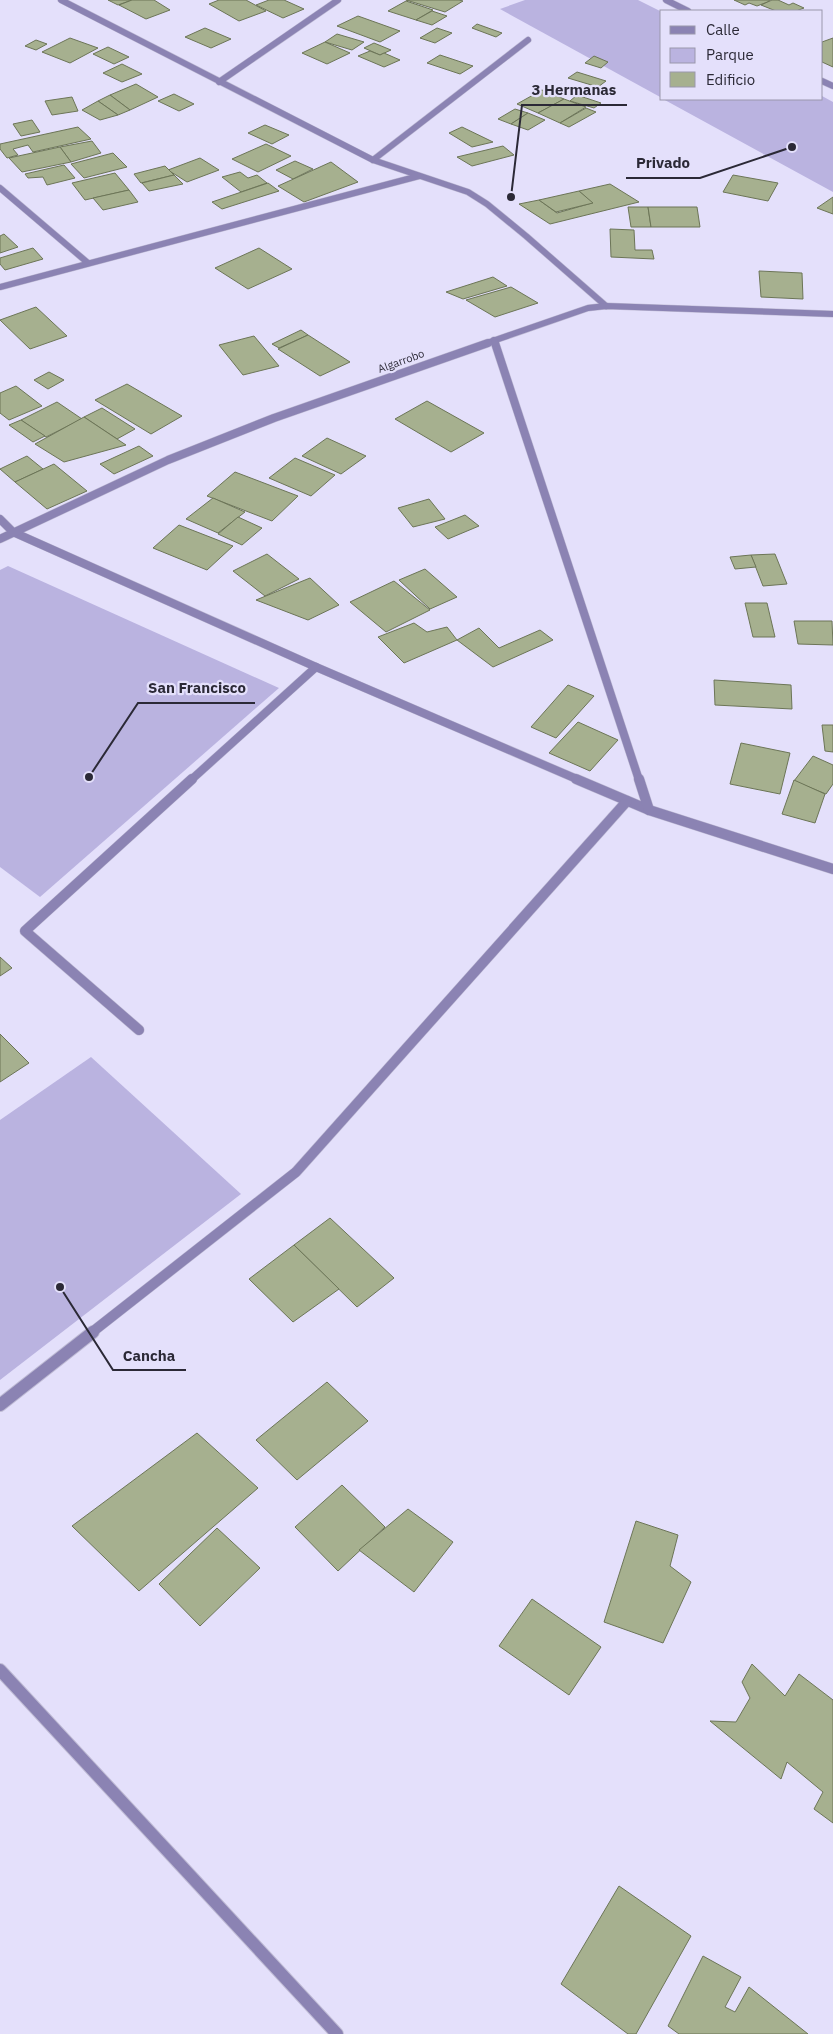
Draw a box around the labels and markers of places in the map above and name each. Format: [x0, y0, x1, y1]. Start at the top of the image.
callout: 3 Hermanas [522, 75, 627, 105]
callout: Privado [626, 148, 700, 178]
callout: San Francisco [138, 673, 255, 703]
callout: Cancha [113, 1340, 186, 1370]

